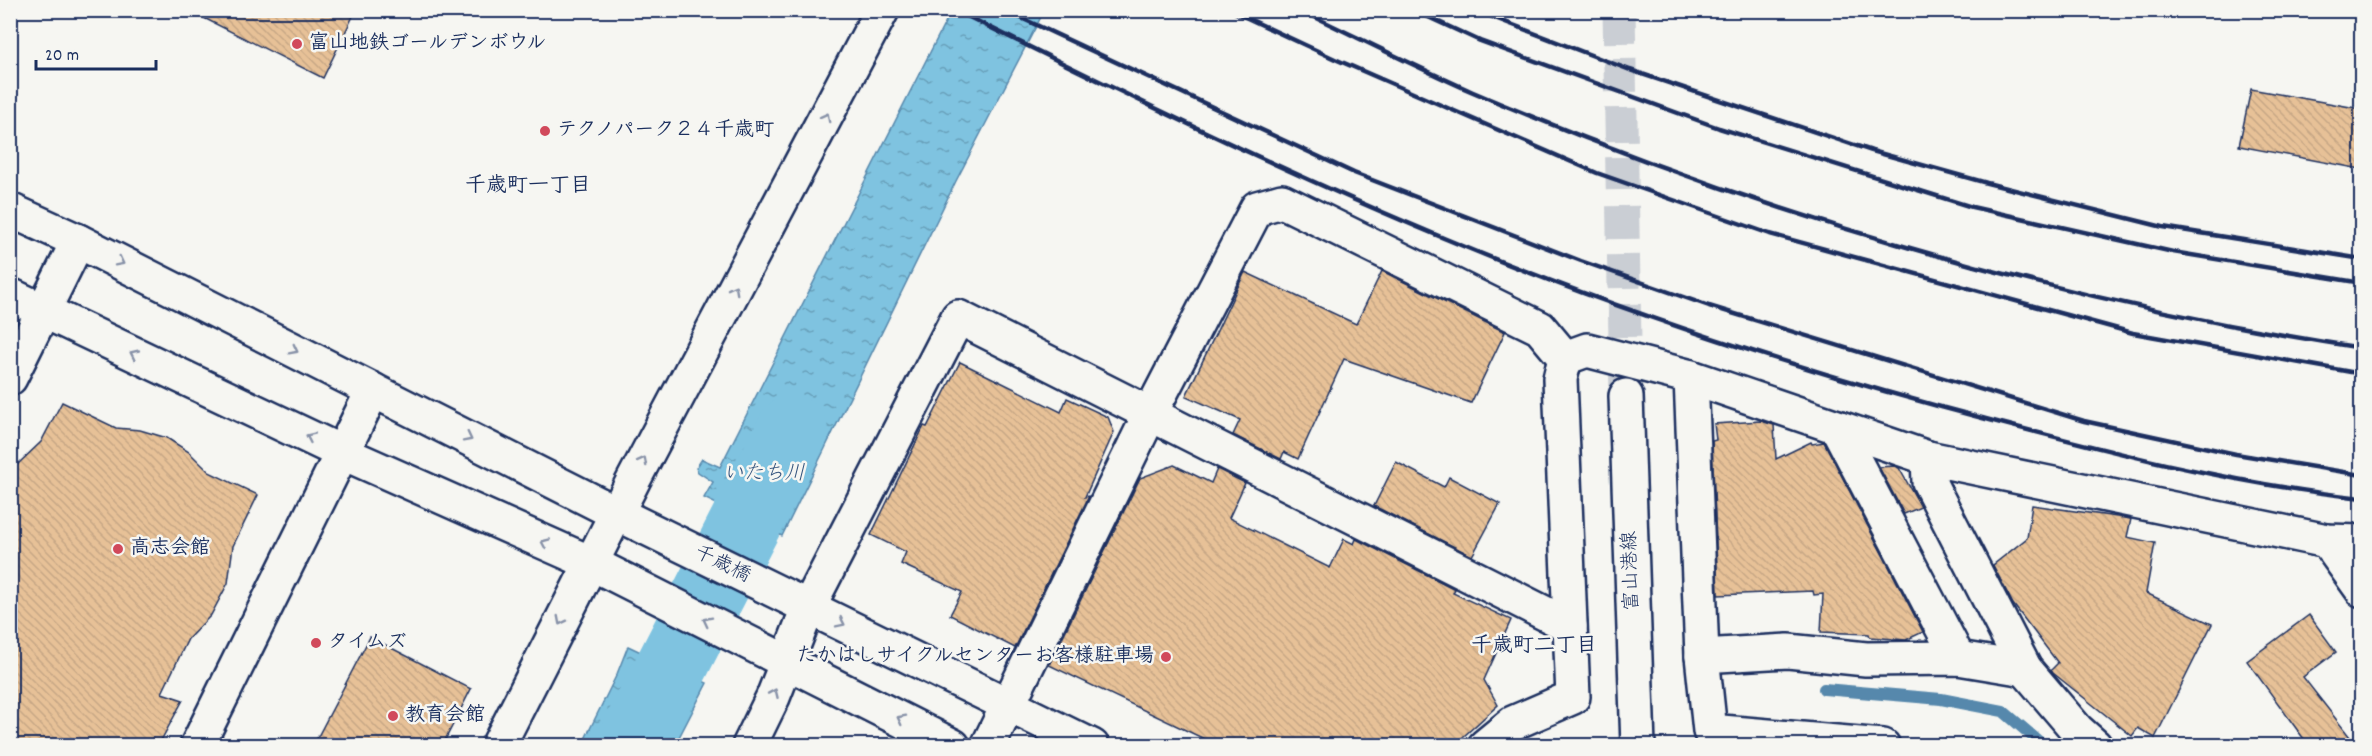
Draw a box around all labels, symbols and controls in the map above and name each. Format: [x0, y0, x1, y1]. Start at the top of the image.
place label: 富山地鉄ゴールデンボウル [309, 30, 547, 58]
scale bar [36, 33, 156, 71]
marker: 富山地鉄ゴールデンボウル [290, 37, 304, 51]
text: 20 m [45, 44, 79, 69]
one-way arrow [819, 112, 830, 123]
place label: テクノパーク２４千歳町 [557, 117, 774, 145]
marker: テクノパーク２４千歳町 [538, 124, 552, 138]
district label: 千歳町一丁目 [465, 172, 591, 202]
one-way arrow [114, 255, 125, 267]
one-way arrow [727, 284, 739, 295]
one-way arrow [288, 343, 299, 355]
one-way arrow [129, 349, 140, 361]
one-way arrow [462, 431, 473, 443]
one-way arrow [305, 433, 316, 445]
one-way arrow [636, 457, 647, 467]
water label: いたち川 [723, 460, 805, 490]
street label: 富山港線 [1617, 531, 1647, 611]
place label: 高志会館 [130, 535, 210, 563]
one-way arrow [541, 538, 552, 550]
street label: 千歳橋 [689, 539, 755, 591]
marker: 高志会館 [111, 542, 125, 556]
one-way arrow [557, 615, 568, 626]
one-way arrow [834, 616, 845, 628]
one-way arrow [703, 617, 714, 628]
place label: タイムズ [328, 629, 406, 657]
district label: 千歳町二丁目 [1471, 632, 1597, 662]
marker: タイムズ [309, 636, 323, 650]
place label: たかはしサイクルセンターお客様駐車場 [796, 643, 1154, 671]
marker: たかはしサイクルセンターお客様駐車場 [1159, 650, 1173, 664]
one-way arrow [767, 688, 779, 699]
place label: 教育会館 [405, 702, 485, 730]
marker: 教育会館 [386, 709, 400, 723]
one-way arrow [897, 715, 907, 726]

